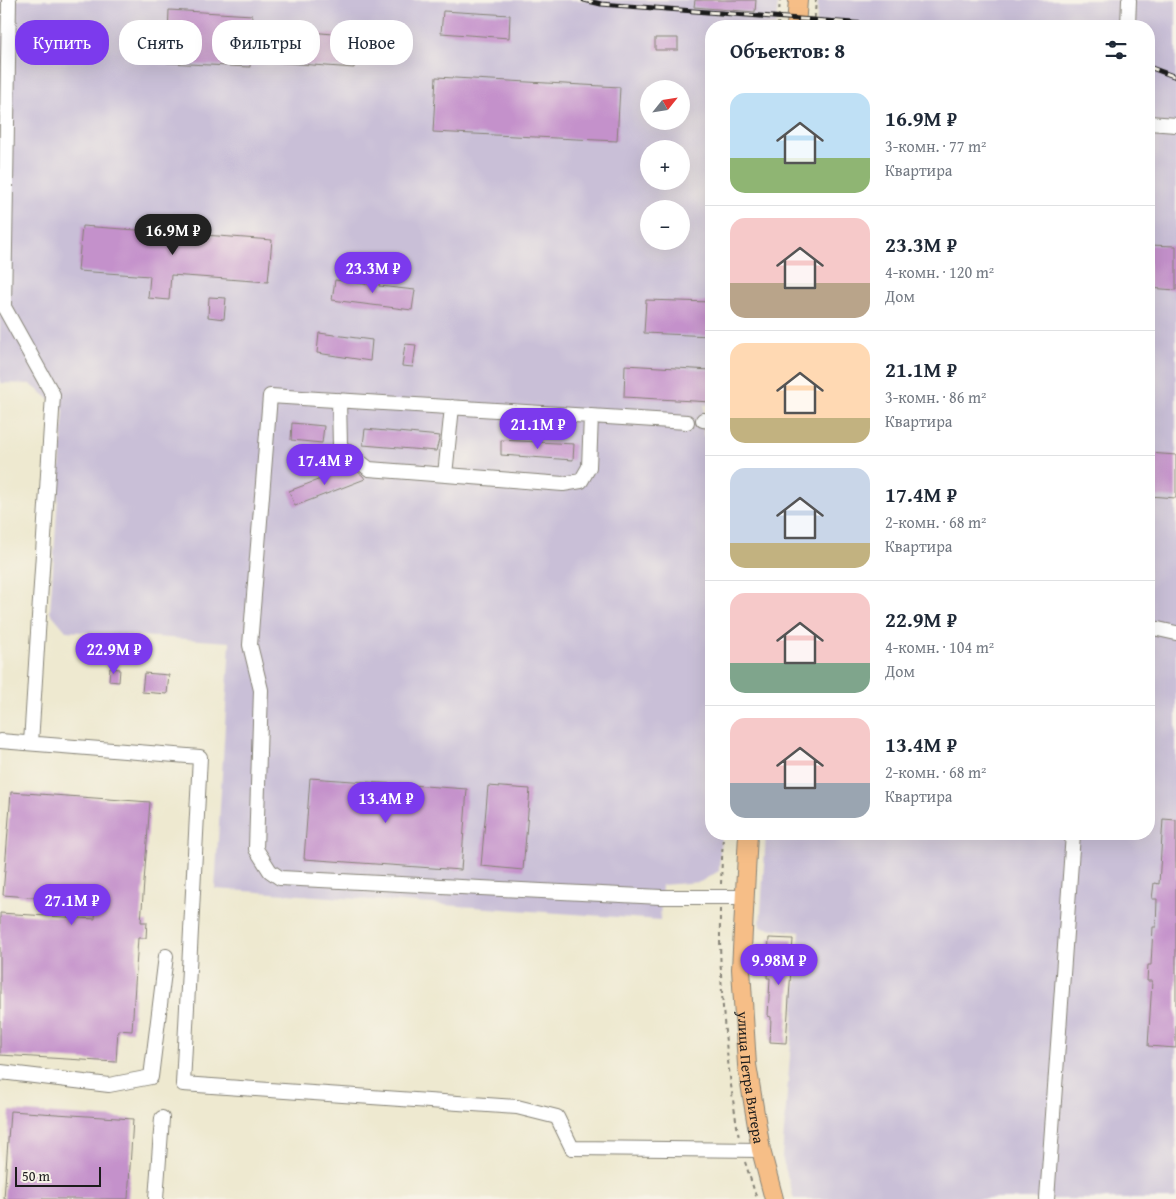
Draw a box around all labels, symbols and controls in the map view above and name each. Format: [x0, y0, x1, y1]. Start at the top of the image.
chip: Купить [15, 20, 109, 65]
chip: Снять [119, 20, 202, 65]
chip: Фильтры [212, 20, 320, 65]
chip: Новое [330, 20, 413, 65]
text: Объектов: 8 [730, 35, 845, 66]
icon: filters [1102, 36, 1130, 64]
north arrow [640, 80, 690, 130]
map controls [640, 80, 690, 250]
text: 16.9M ₽ [885, 103, 957, 134]
icon: home [770, 113, 830, 173]
text: 3-комн. · 77 m² [885, 134, 986, 158]
button: + [640, 140, 690, 190]
text: Квартира [885, 158, 952, 182]
button: − [640, 200, 690, 250]
pin: 16.9M ₽ [127, 214, 219, 256]
text: 16.9M ₽ [146, 218, 200, 242]
text: 23.3M ₽ [885, 229, 957, 260]
icon: home [770, 238, 830, 298]
pin: 23.3M ₽ [327, 252, 419, 294]
text: 23.3M ₽ [346, 256, 400, 280]
text: 4-комн. · 120 m² [885, 260, 994, 284]
text: Дом [885, 284, 915, 308]
text: 21.1M ₽ [885, 354, 957, 385]
icon: home [770, 363, 830, 423]
text: 3-комн. · 86 m² [885, 385, 986, 409]
pin: 21.1M ₽ [492, 408, 584, 450]
text: Квартира [885, 409, 952, 433]
text: 21.1M ₽ [511, 412, 565, 436]
pin: 17.4M ₽ [279, 444, 371, 486]
text: 17.4M ₽ [298, 448, 352, 472]
text: 17.4M ₽ [885, 479, 957, 510]
icon: home [770, 488, 830, 548]
text: 2-комн. · 68 m² [885, 510, 986, 534]
text: Квартира [885, 534, 952, 558]
text: 22.9M ₽ [885, 604, 957, 635]
icon: home [770, 613, 830, 673]
pin: 22.9M ₽ [68, 632, 160, 675]
text: 4-комн. · 104 m² [885, 635, 994, 659]
text: 22.9M ₽ [87, 637, 141, 661]
text: Дом [885, 659, 915, 683]
text: 13.4M ₽ [885, 729, 957, 760]
icon: home [770, 738, 830, 798]
text: 2-комн. · 68 m² [885, 760, 986, 784]
pin: 13.4M ₽ [340, 782, 432, 824]
text: Квартира [885, 784, 952, 808]
text: 13.4M ₽ [359, 786, 413, 810]
pin: 27.1M ₽ [26, 884, 118, 926]
text: 27.1M ₽ [45, 888, 99, 912]
pin: 9.98M ₽ [733, 944, 825, 986]
text: 9.98M ₽ [752, 948, 806, 972]
street label: улица Петра Витера [733, 1009, 770, 1146]
scale bar [15, 1164, 101, 1187]
text: 50 m [22, 1166, 50, 1186]

